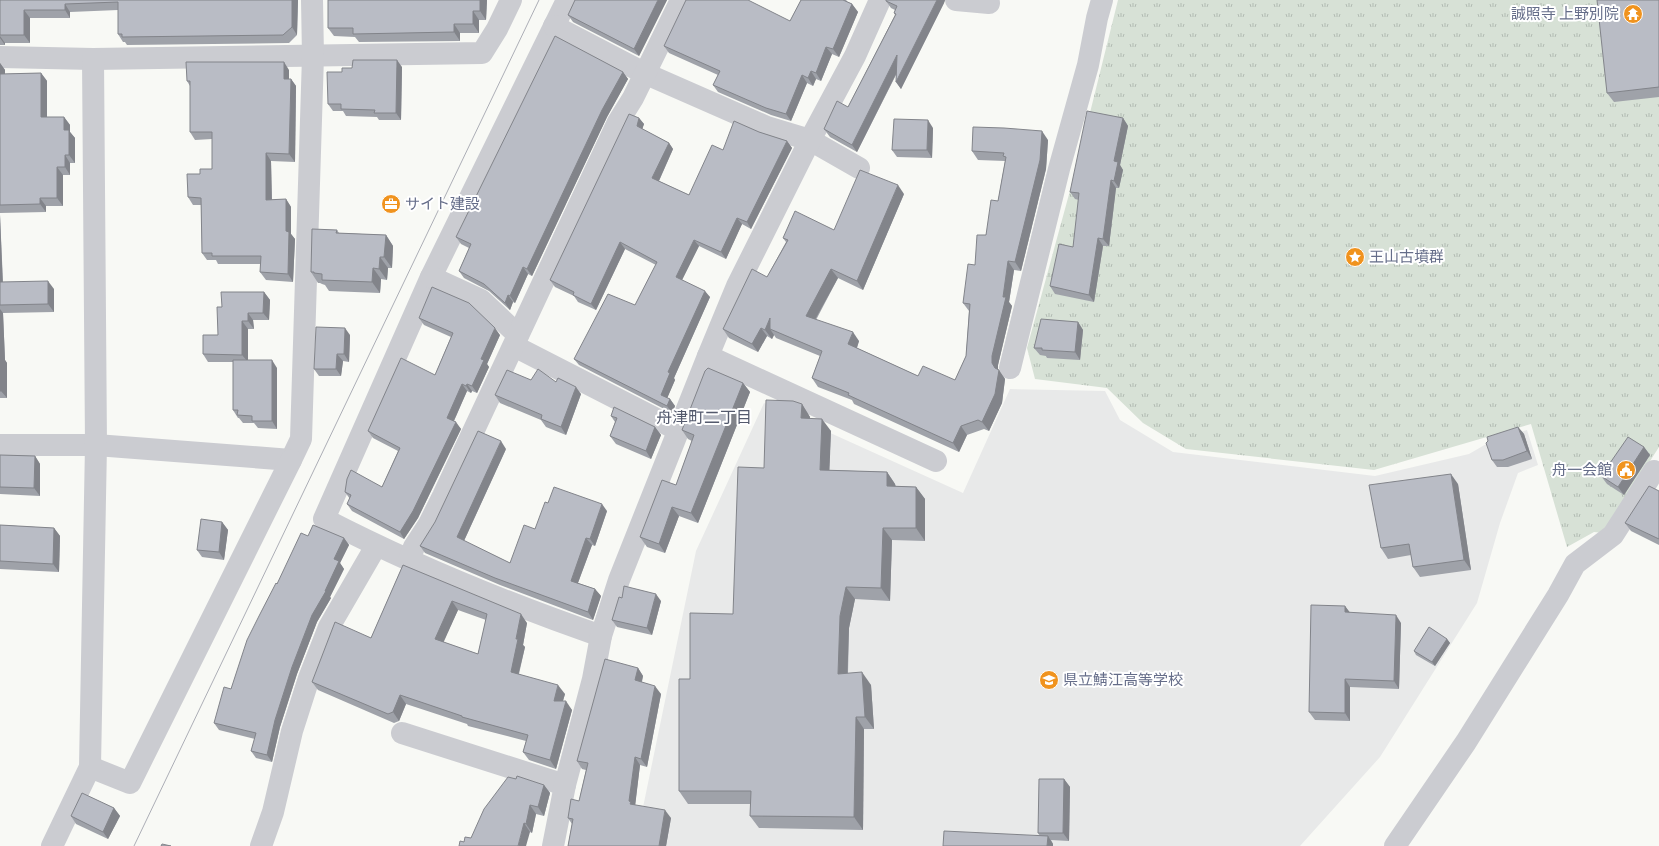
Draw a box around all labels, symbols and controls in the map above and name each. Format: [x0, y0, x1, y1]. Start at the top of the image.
temple icon: 誠照寺 上野別院 [1622, 3, 1644, 25]
place label: 誠照寺 上野別院 [1511, 4, 1619, 23]
office icon: サイト建設 [380, 193, 402, 215]
place label: サイト建設 [405, 194, 480, 213]
place icon: 王山古墳群 [1344, 246, 1366, 268]
place label: 王山古墳群 [1369, 247, 1444, 266]
district label: 舟津町二丁目 [656, 407, 752, 427]
public building icon: 舟一会館 [1615, 459, 1637, 481]
place label: 舟一会館 [1552, 460, 1612, 479]
school or university icon: 県立鯖江高等学校 [1038, 669, 1060, 691]
place label: 県立鯖江高等学校 [1063, 670, 1183, 689]

